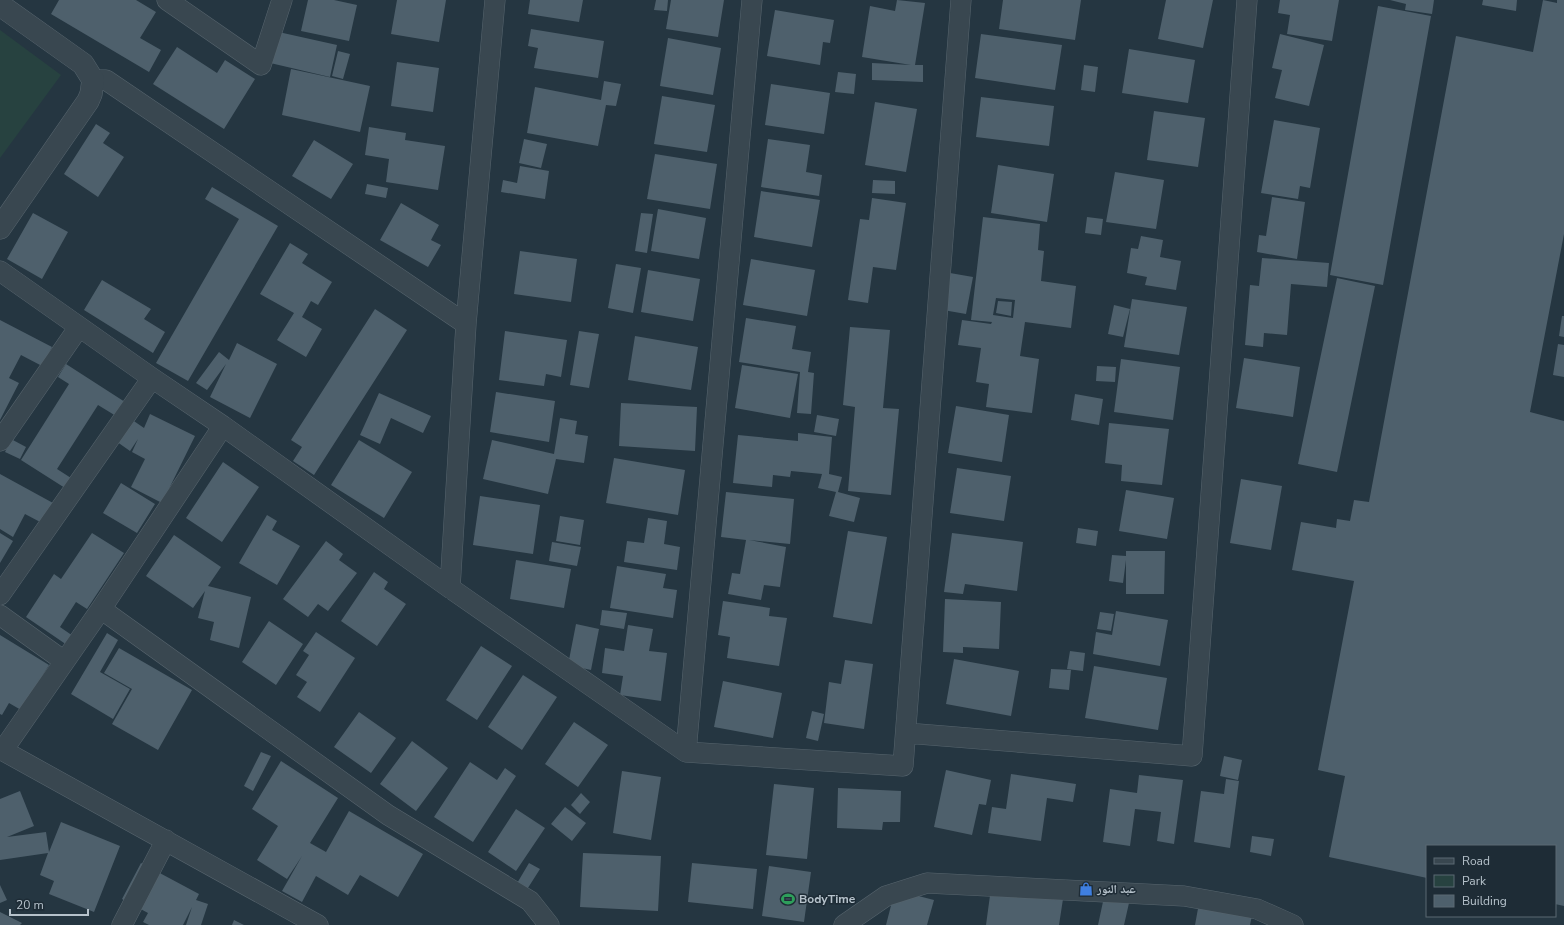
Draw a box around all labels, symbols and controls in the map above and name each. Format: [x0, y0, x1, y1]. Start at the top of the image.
legend [1426, 845, 1556, 917]
text: Road [1462, 853, 1490, 869]
text: Park [1462, 873, 1487, 889]
shop icon: عبد النور [1078, 881, 1094, 897]
place label: عبد النور [1096, 881, 1136, 897]
scale bar [10, 891, 88, 917]
sports icon: BodyTime [780, 891, 796, 907]
place label: BodyTime [799, 891, 856, 907]
text: Building [1462, 893, 1507, 909]
text: 20 m [16, 897, 44, 913]

